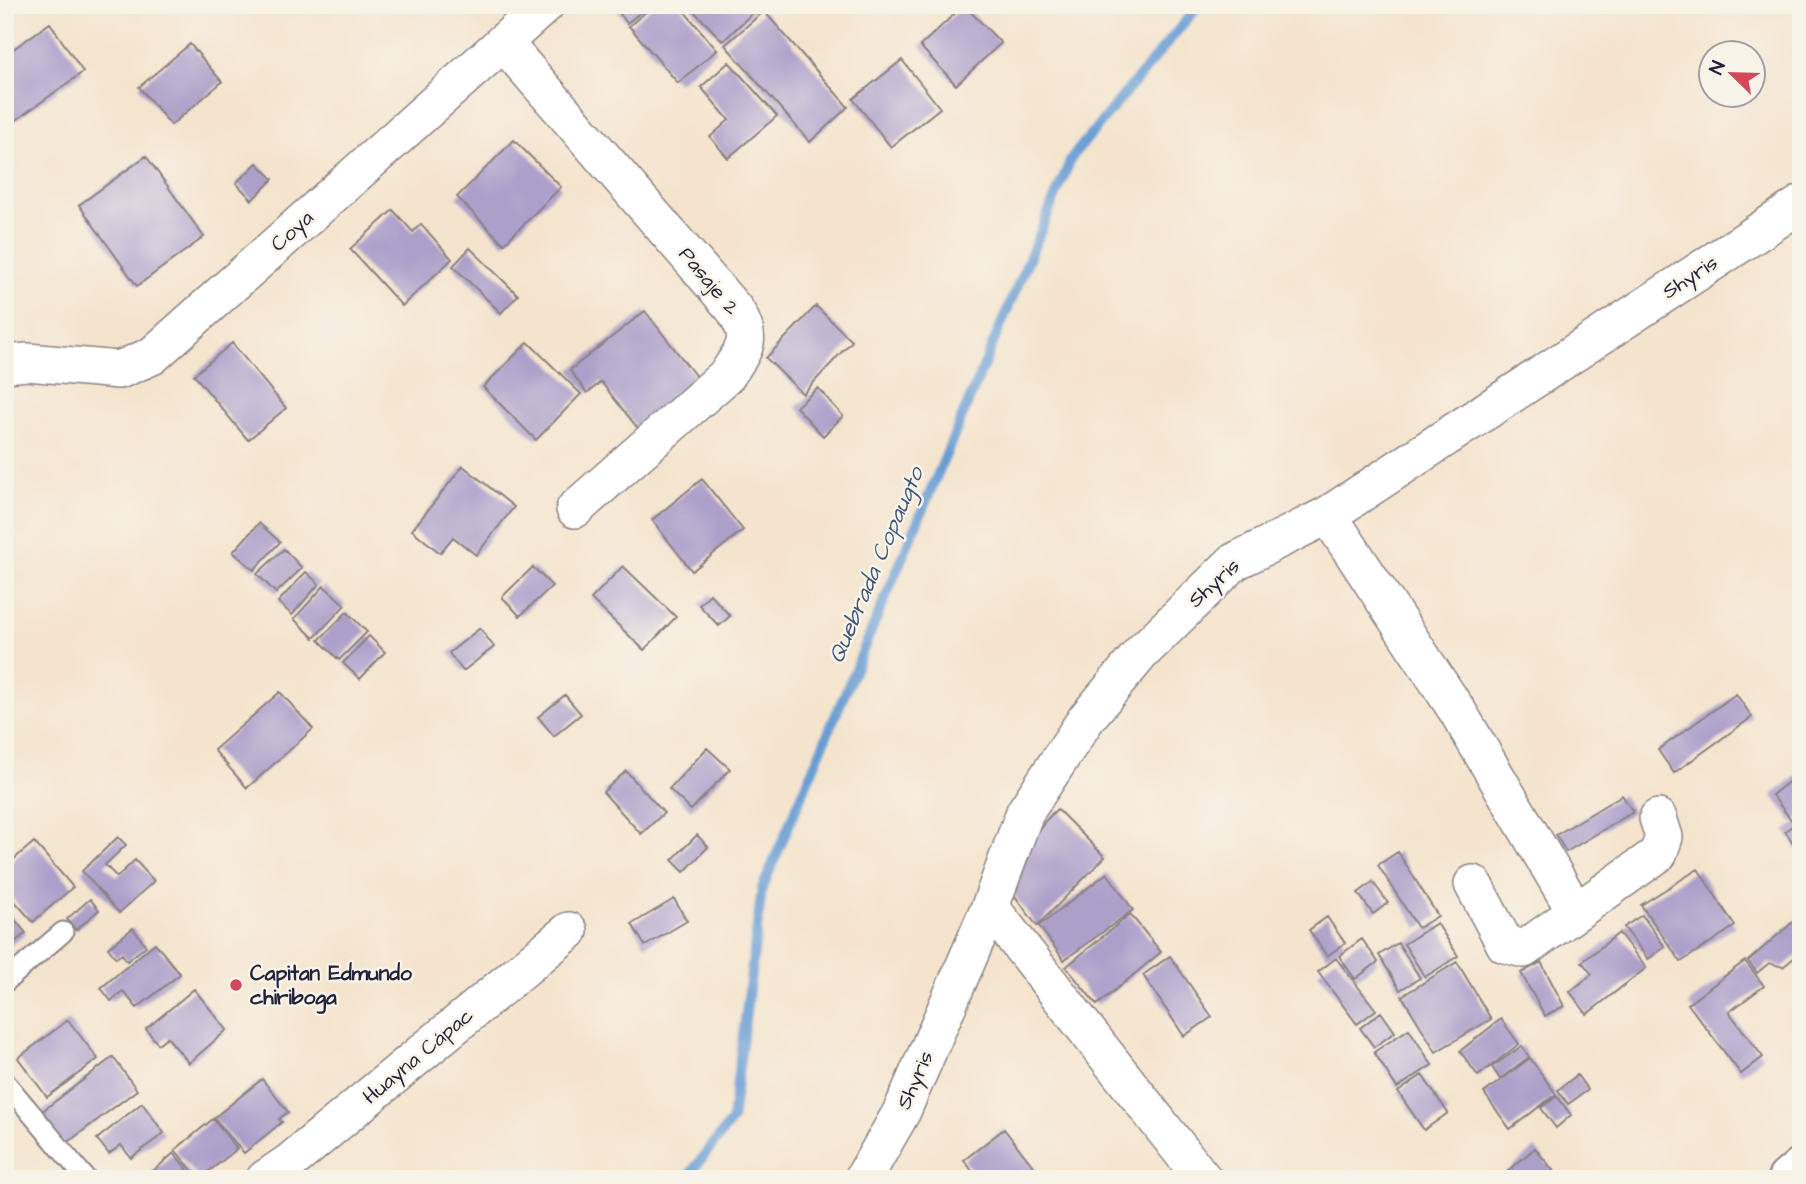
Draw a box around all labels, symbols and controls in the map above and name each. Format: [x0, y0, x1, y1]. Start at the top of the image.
north arrow [1698, 38, 1768, 108]
text: N [1703, 57, 1733, 79]
street label: Coya [264, 204, 321, 260]
street label: Pasaje 2 [672, 241, 746, 321]
street label: Shyris [1657, 248, 1724, 307]
water label: Quebrada Copaugto [820, 460, 933, 668]
street label: Shyris [1182, 552, 1248, 616]
place label: Capitan Edmundo chiriboga [250, 959, 412, 1014]
marker: Capitan Edmundo chiriboga [228, 977, 244, 993]
street label: Huayna Cápac [356, 1001, 481, 1112]
street label: Shyris [889, 1046, 942, 1114]

